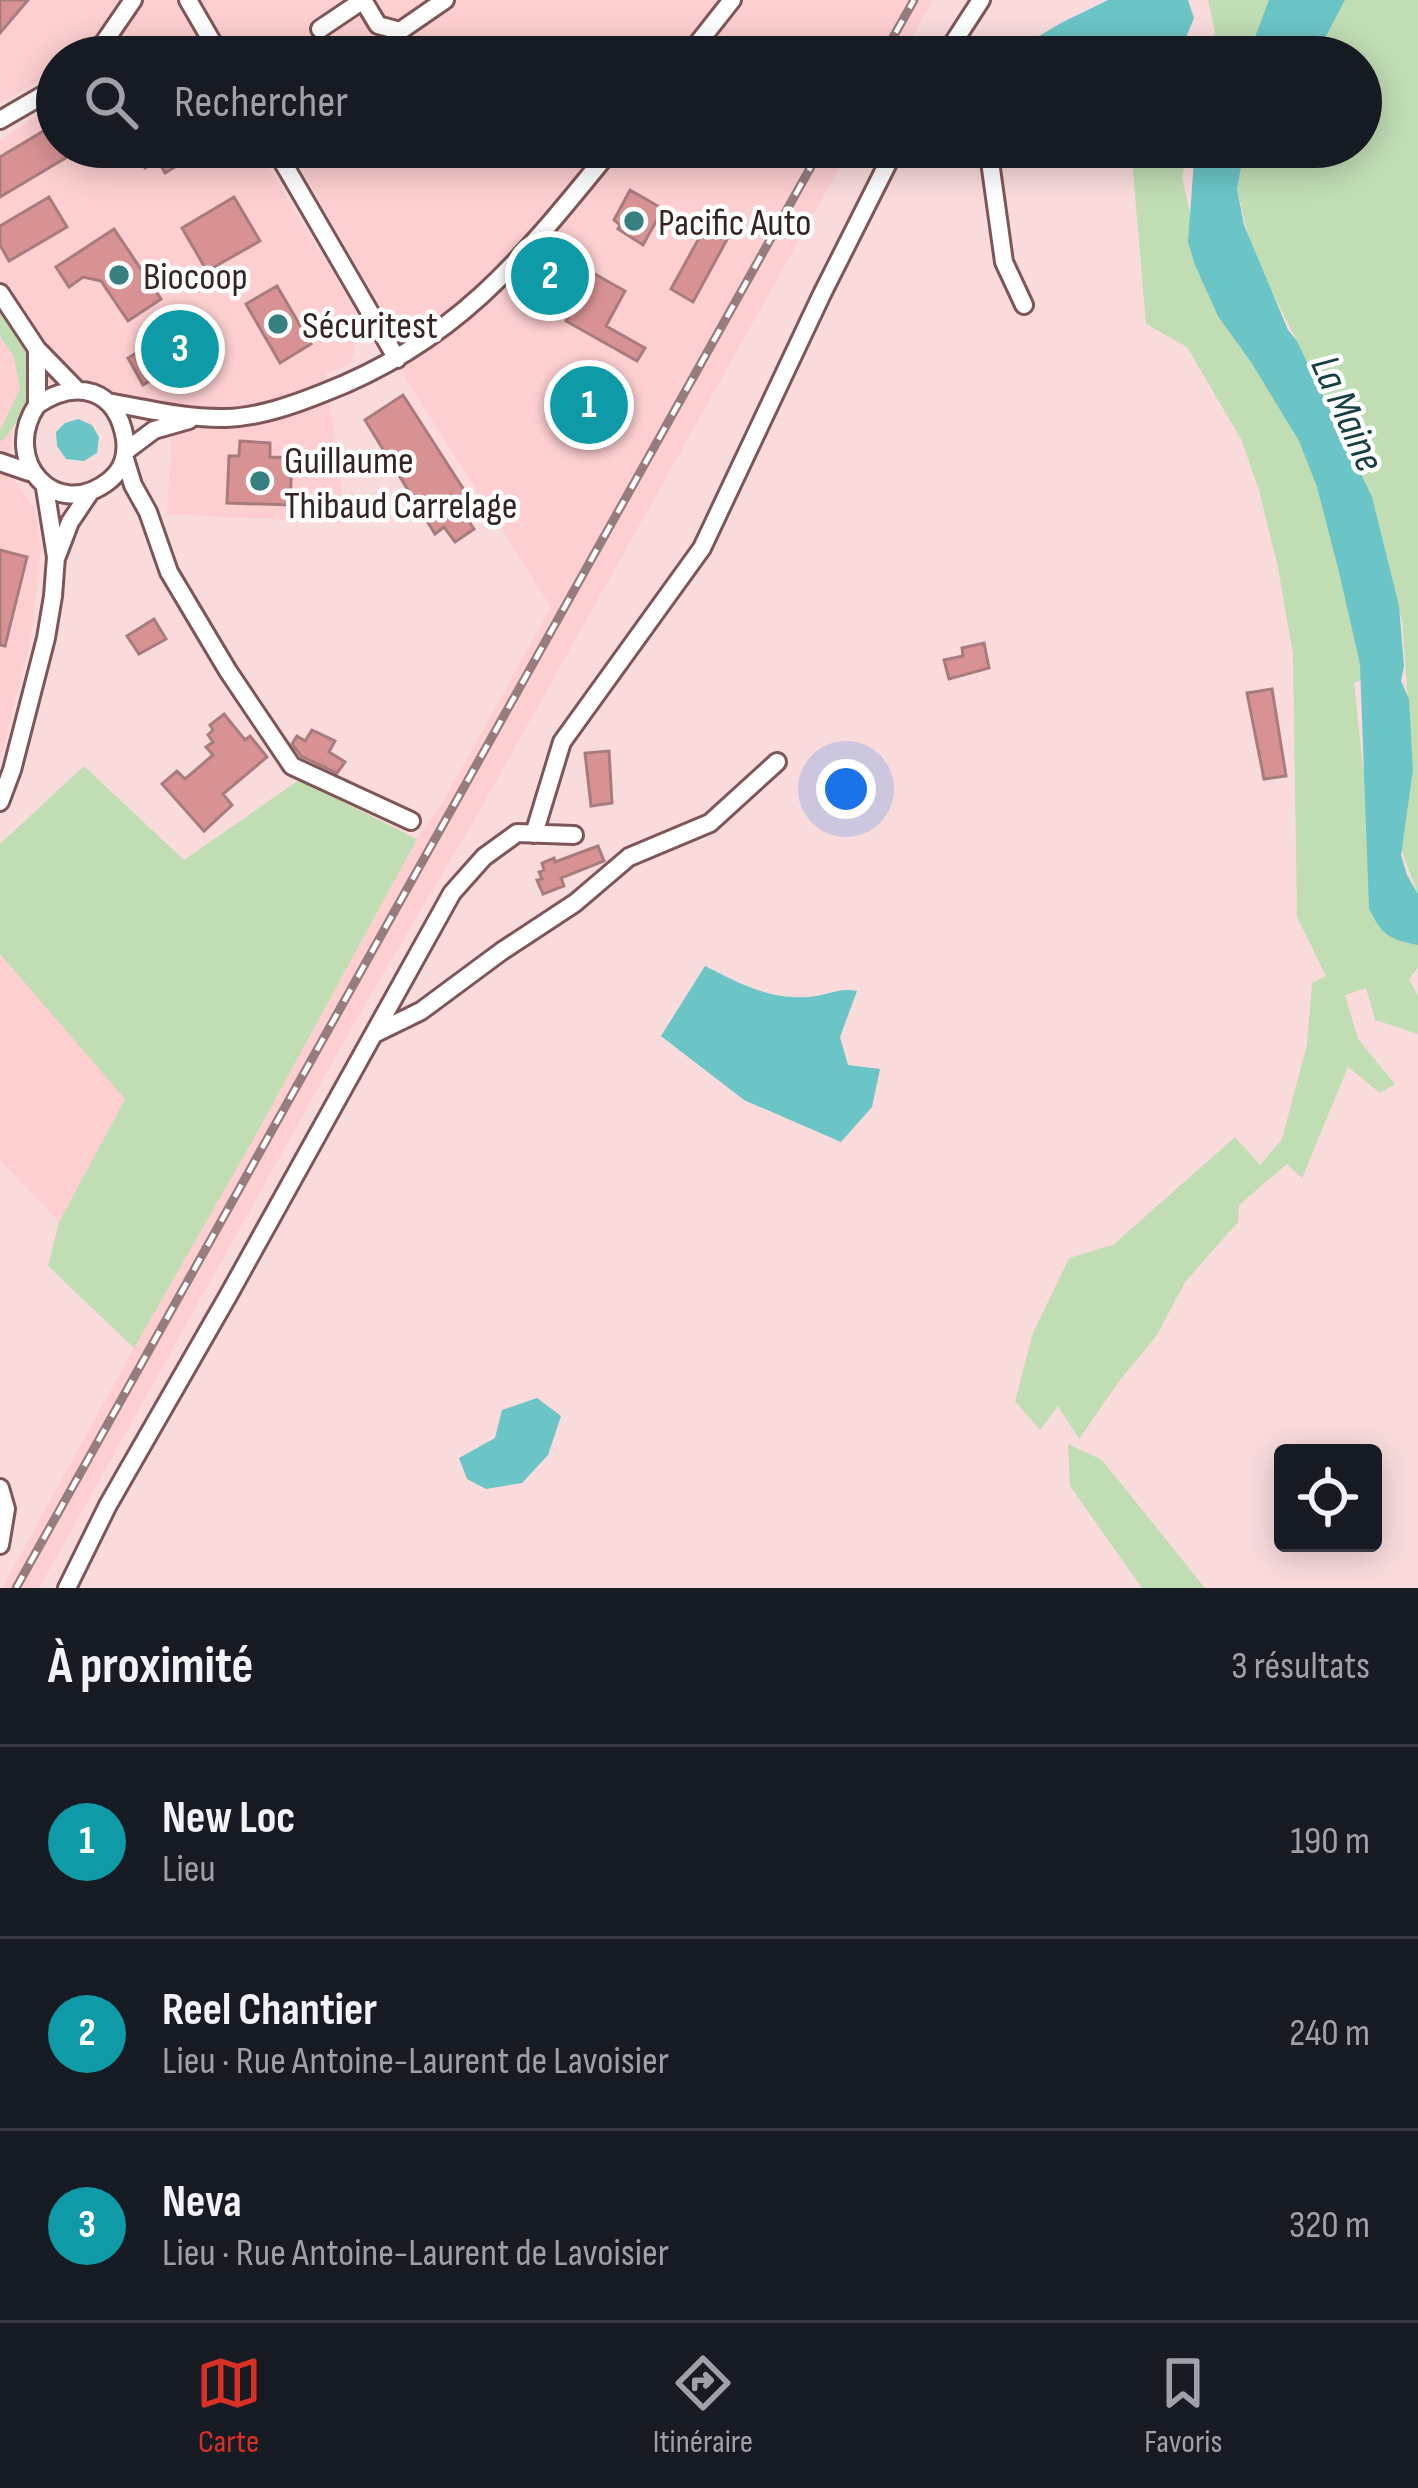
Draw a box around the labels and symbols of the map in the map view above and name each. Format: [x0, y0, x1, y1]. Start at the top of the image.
place label: Pacific Auto [658, 200, 811, 247]
marker: Pacific Auto [621, 208, 647, 234]
pin: 2 [511, 231, 589, 321]
place label: Biocoop [143, 254, 248, 301]
marker: Biocoop [106, 262, 132, 288]
place label: Sécuritest [302, 303, 438, 350]
pin: 3 [141, 304, 219, 394]
marker: Sécuritest [265, 311, 291, 337]
water label: La Maine [1299, 348, 1395, 480]
pin: 1 [550, 360, 628, 450]
place label: Guillaume Thibaud Carrelage [284, 438, 517, 530]
marker: Guillaume Thibaud Carrelage [247, 468, 273, 494]
your location [816, 759, 876, 819]

